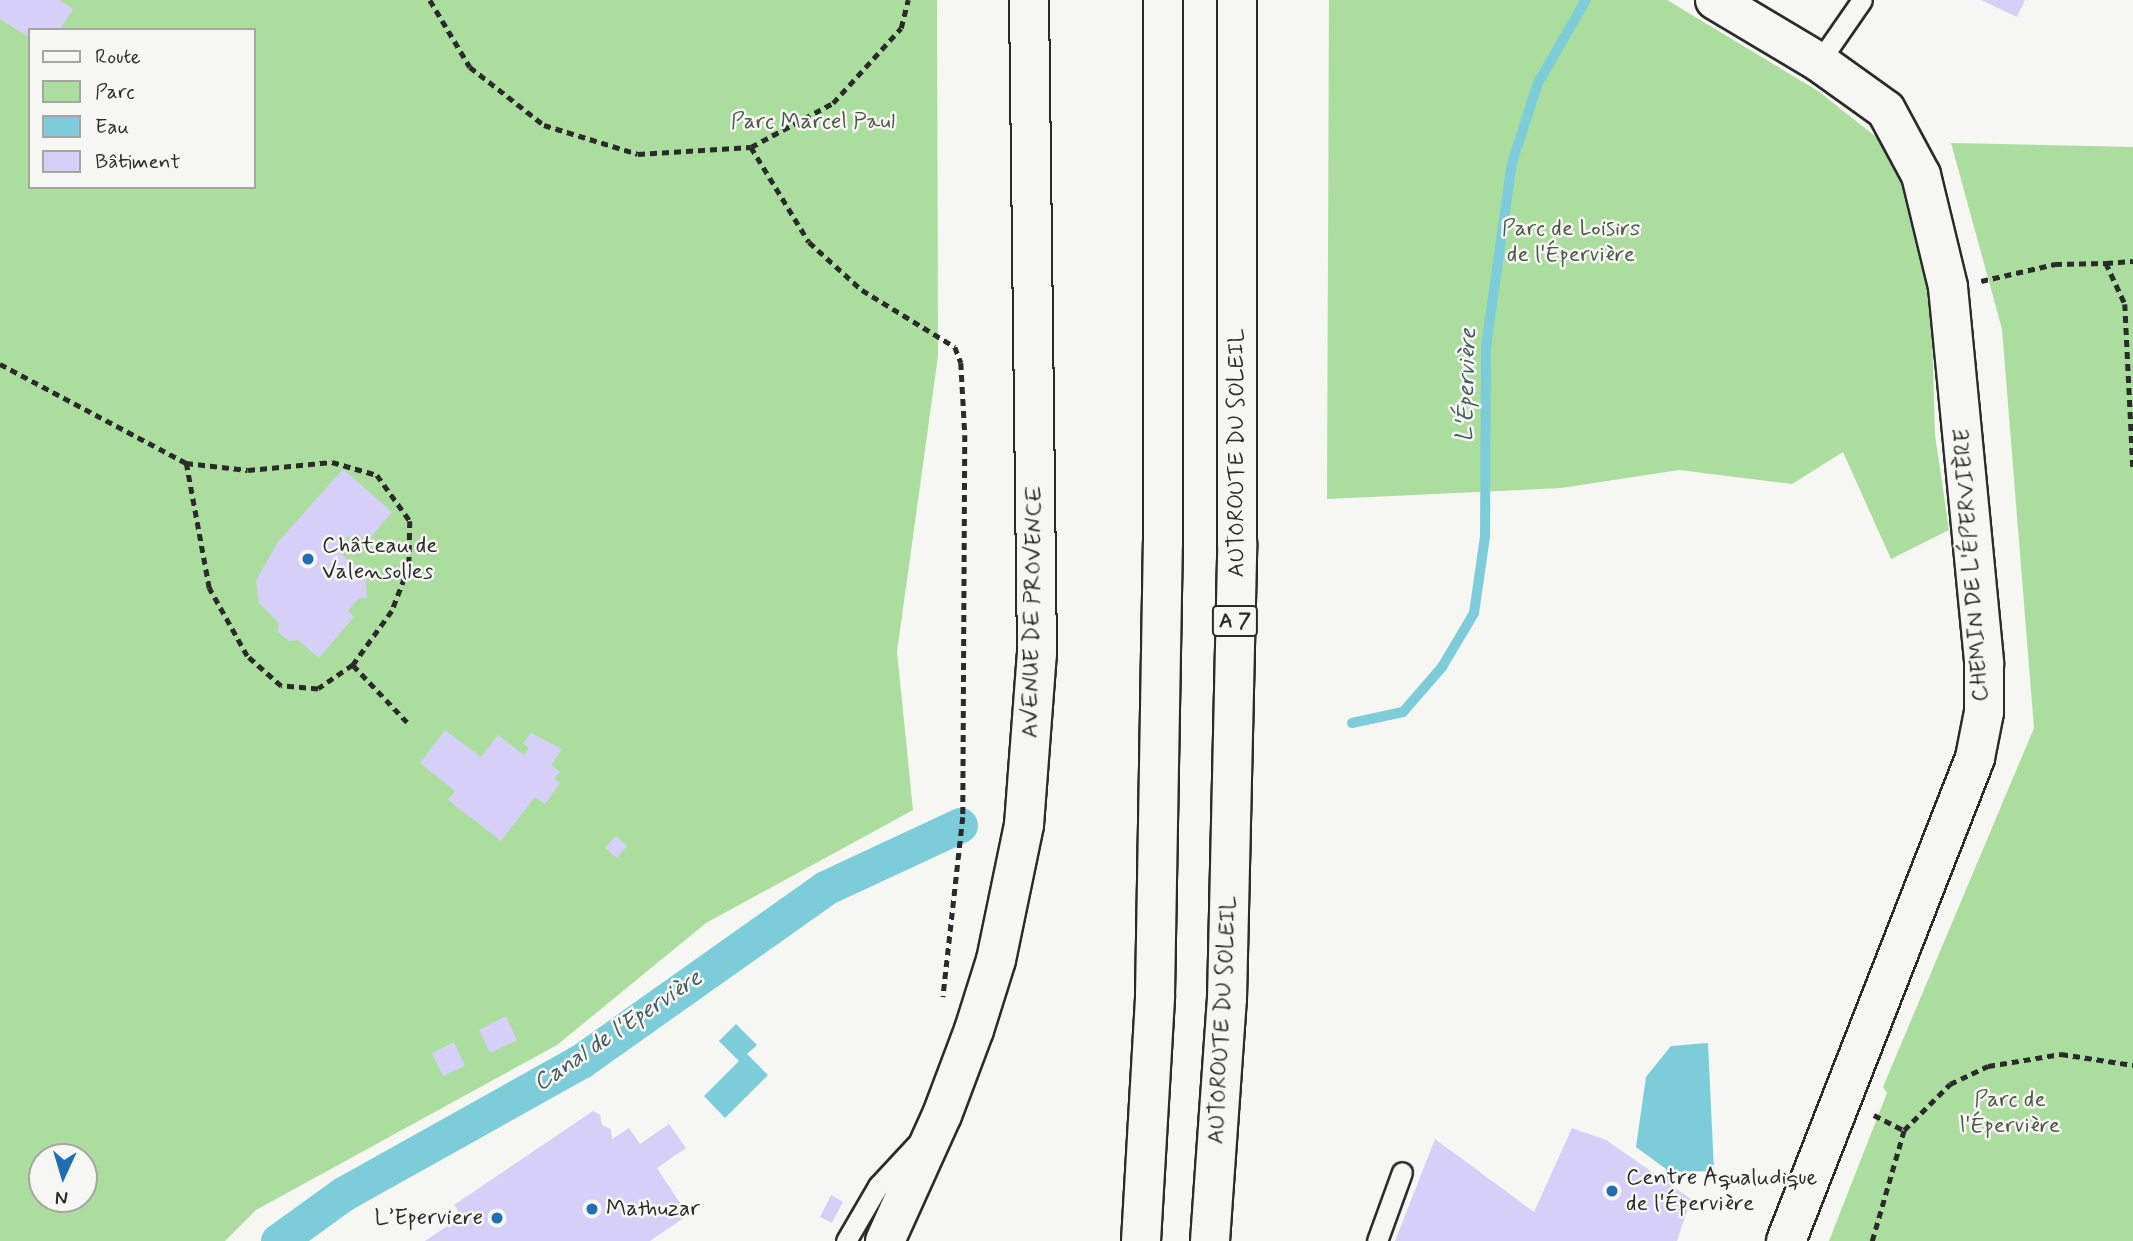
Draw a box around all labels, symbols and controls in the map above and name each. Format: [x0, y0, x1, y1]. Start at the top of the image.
legend [28, 28, 256, 189]
text: Route [95, 43, 141, 71]
text: Parc [95, 78, 135, 106]
park label: Parc Marcel Paul [733, 108, 893, 136]
text: Eau [95, 113, 129, 141]
text: Bâtiment [95, 148, 180, 176]
park label: Parc de Loisirs de l'Épervière [1499, 215, 1643, 269]
water label: L'Épervière [1451, 328, 1483, 442]
street label: AUTOROUTE DU SOLEIL [1223, 330, 1251, 576]
street label: CHEMIN DE L'ÉPERVIÈRE [1949, 427, 1995, 703]
street label: AVENUE DE PROVENCE [1017, 487, 1049, 737]
place label: Château de Valensolles [322, 532, 438, 586]
marker: Château de Valensolles [300, 551, 316, 567]
road number: A 7 [1210, 604, 1260, 638]
street label: AUTOROUTE DU SOLEIL [1203, 896, 1243, 1144]
water label: Canal de l'Epervière [528, 964, 708, 1098]
park label: Parc de l'Épervière [1960, 1086, 2060, 1140]
north arrow [28, 1143, 98, 1213]
place label: Centre Aqualudique de l'Épervière [1626, 1164, 1821, 1218]
marker: Centre Aqualudique de l'Épervière [1604, 1183, 1620, 1199]
text: N [54, 1185, 69, 1210]
place label: Mathuzar [606, 1195, 700, 1223]
marker: Mathuzar [584, 1201, 600, 1217]
place label: L’Eperviere [375, 1204, 483, 1232]
marker: L’Eperviere [489, 1210, 505, 1226]

